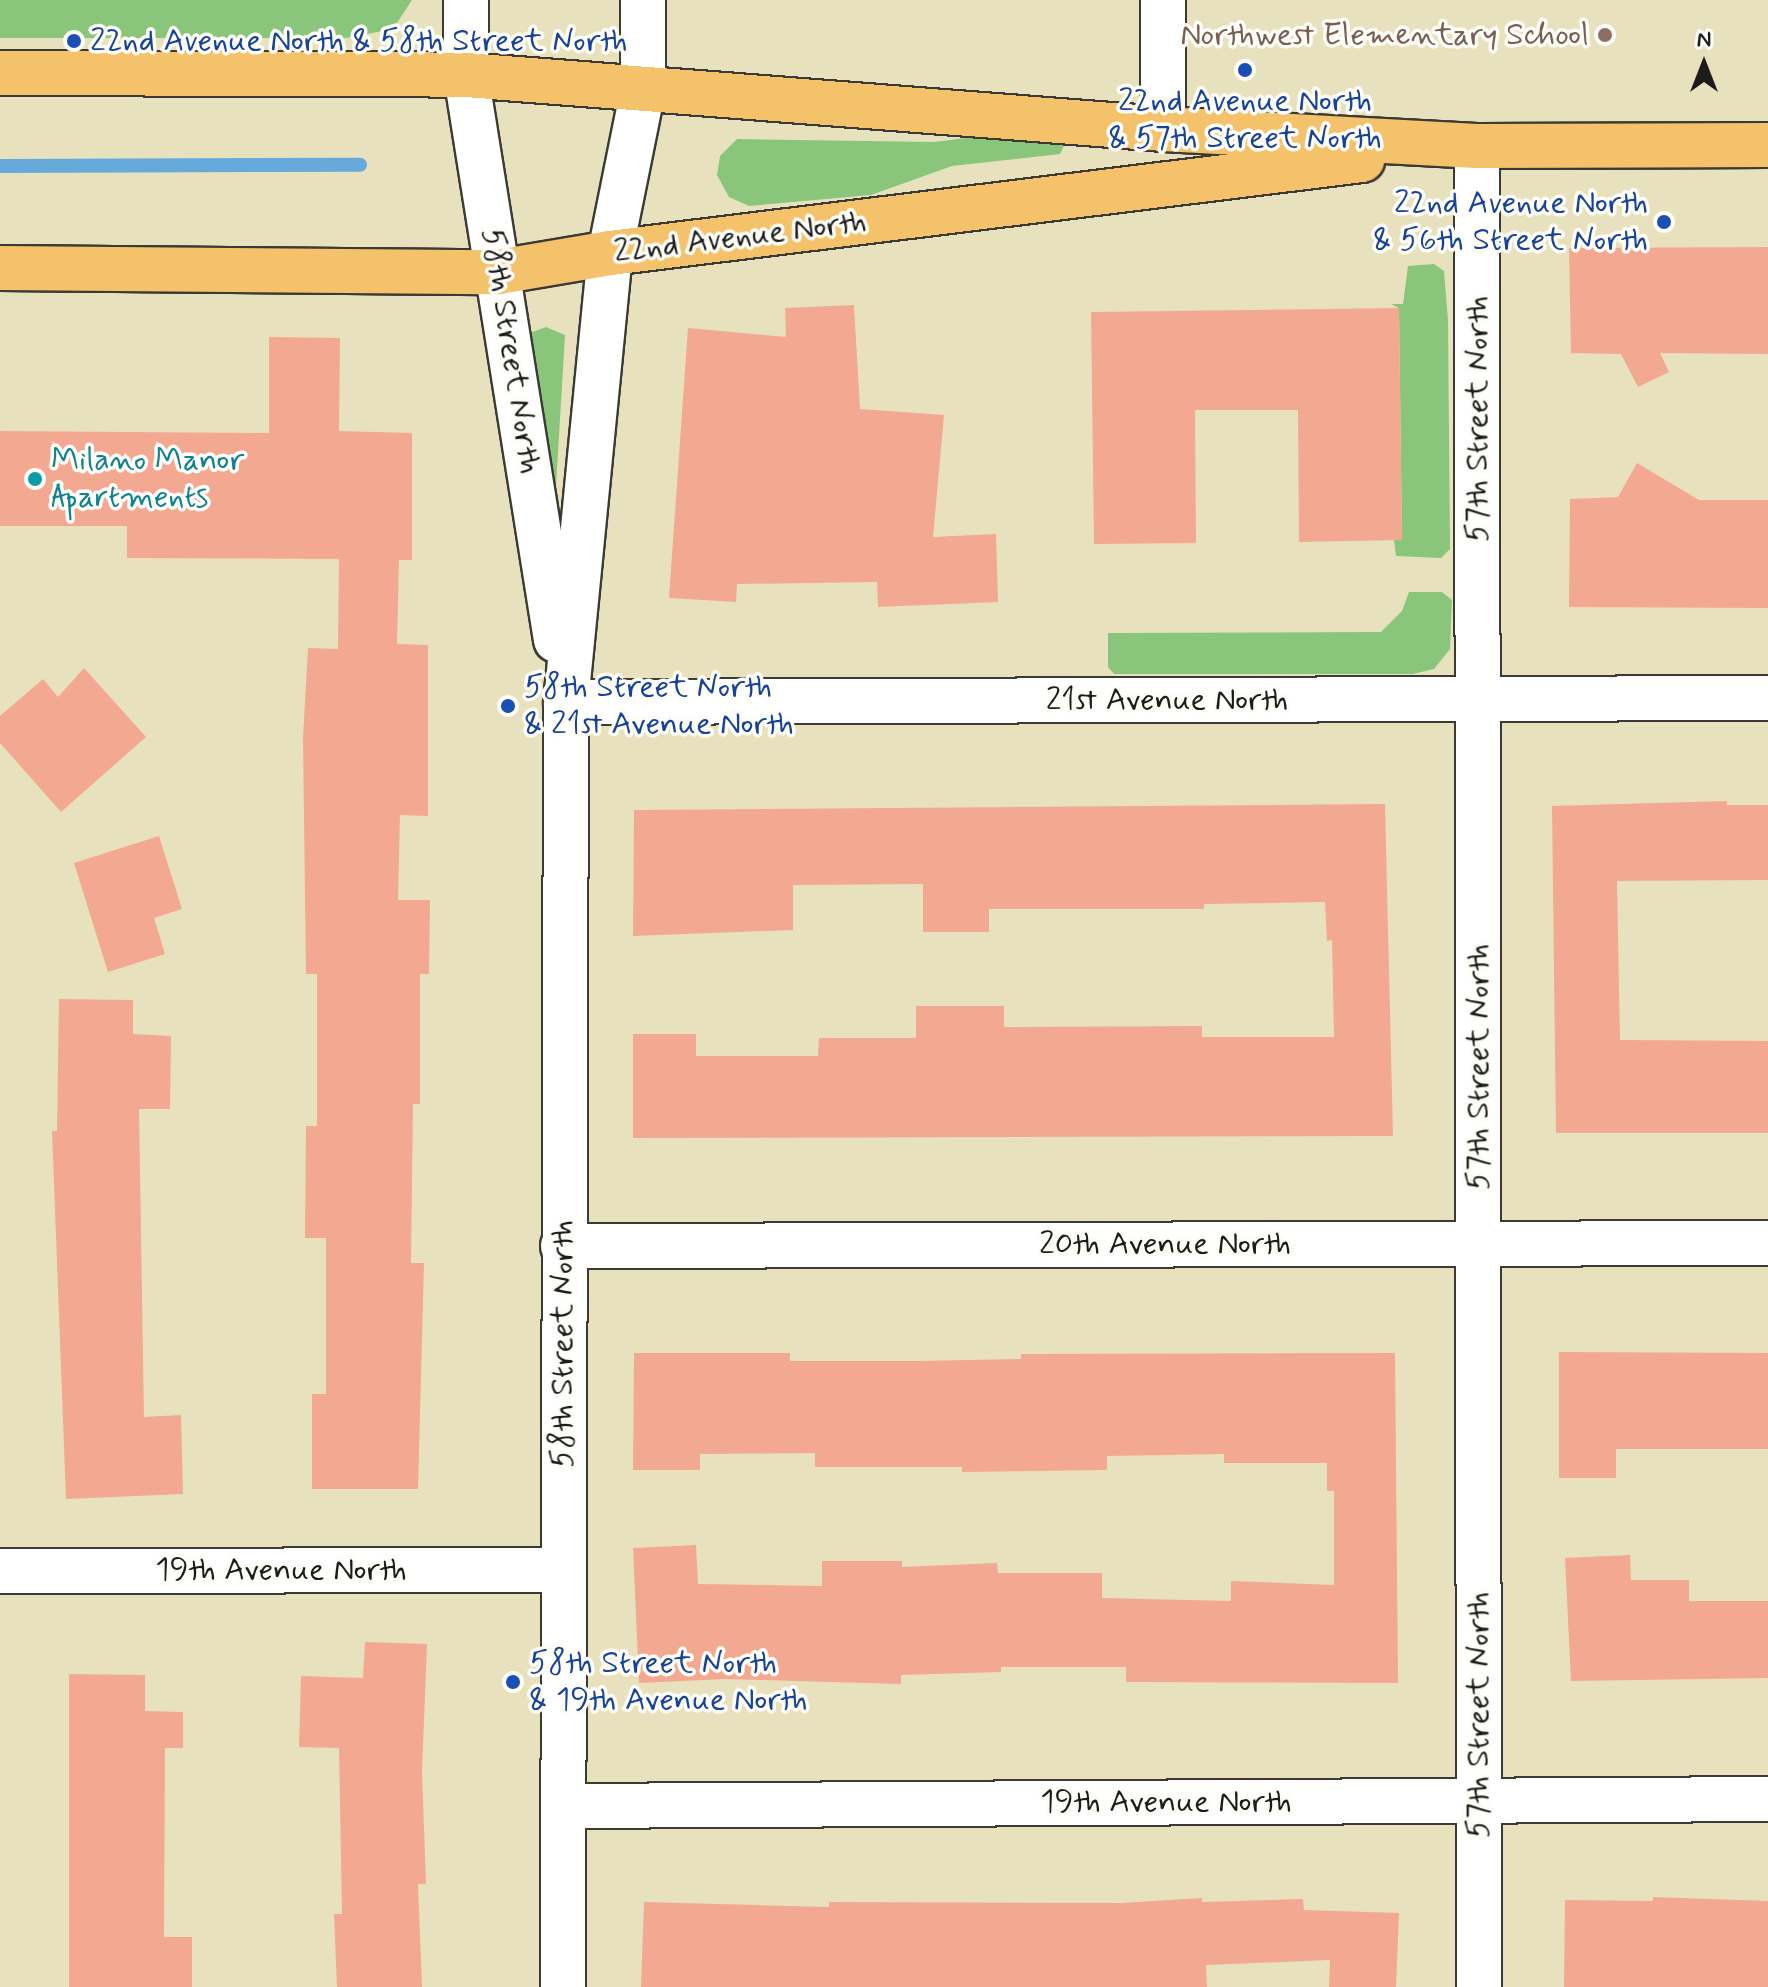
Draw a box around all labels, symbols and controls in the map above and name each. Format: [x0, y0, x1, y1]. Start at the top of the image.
place label: Northwest Elementary School [1180, 16, 1589, 54]
place label: 22nd Avenue North & 58th Street North [90, 22, 629, 60]
north arrow [1664, 24, 1744, 104]
marker: Northwest Elementary School [1596, 26, 1614, 44]
text: N [1697, 26, 1711, 54]
marker: 22nd Avenue North & 58th Street North [65, 32, 83, 50]
marker: 22nd Avenue North & 57th Street North [1236, 61, 1254, 79]
place label: 22nd Avenue North & 57th Street North [1109, 83, 1381, 158]
place label: 22nd Avenue North & 56th Street North [1374, 185, 1648, 260]
street label: 22nd Avenue North [610, 202, 870, 272]
marker: 22nd Avenue North & 56th Street North [1655, 213, 1673, 231]
street label: 58th Street North [473, 226, 549, 476]
street label: 57th Street North [1459, 296, 1497, 542]
place label: Milano Manor Apartments [51, 442, 244, 517]
marker: Milano Manor Apartments [26, 470, 44, 488]
place label: 58th Street North & 21st Avenue North [524, 669, 794, 744]
street label: 21st Avenue North [1045, 681, 1289, 719]
marker: 58th Street North & 21st Avenue North [499, 697, 517, 715]
street label: 57th Street North [1460, 944, 1498, 1190]
street label: 58th Street North [544, 1221, 582, 1467]
street label: 20th Avenue North [1039, 1225, 1291, 1263]
street label: 19th Avenue North [155, 1551, 407, 1589]
street label: 57th Street North [1460, 1592, 1498, 1838]
place label: 58th Street North & 19th Avenue North [529, 1645, 808, 1720]
marker: 58th Street North & 19th Avenue North [504, 1673, 522, 1691]
street label: 19th Avenue North [1040, 1783, 1292, 1821]

